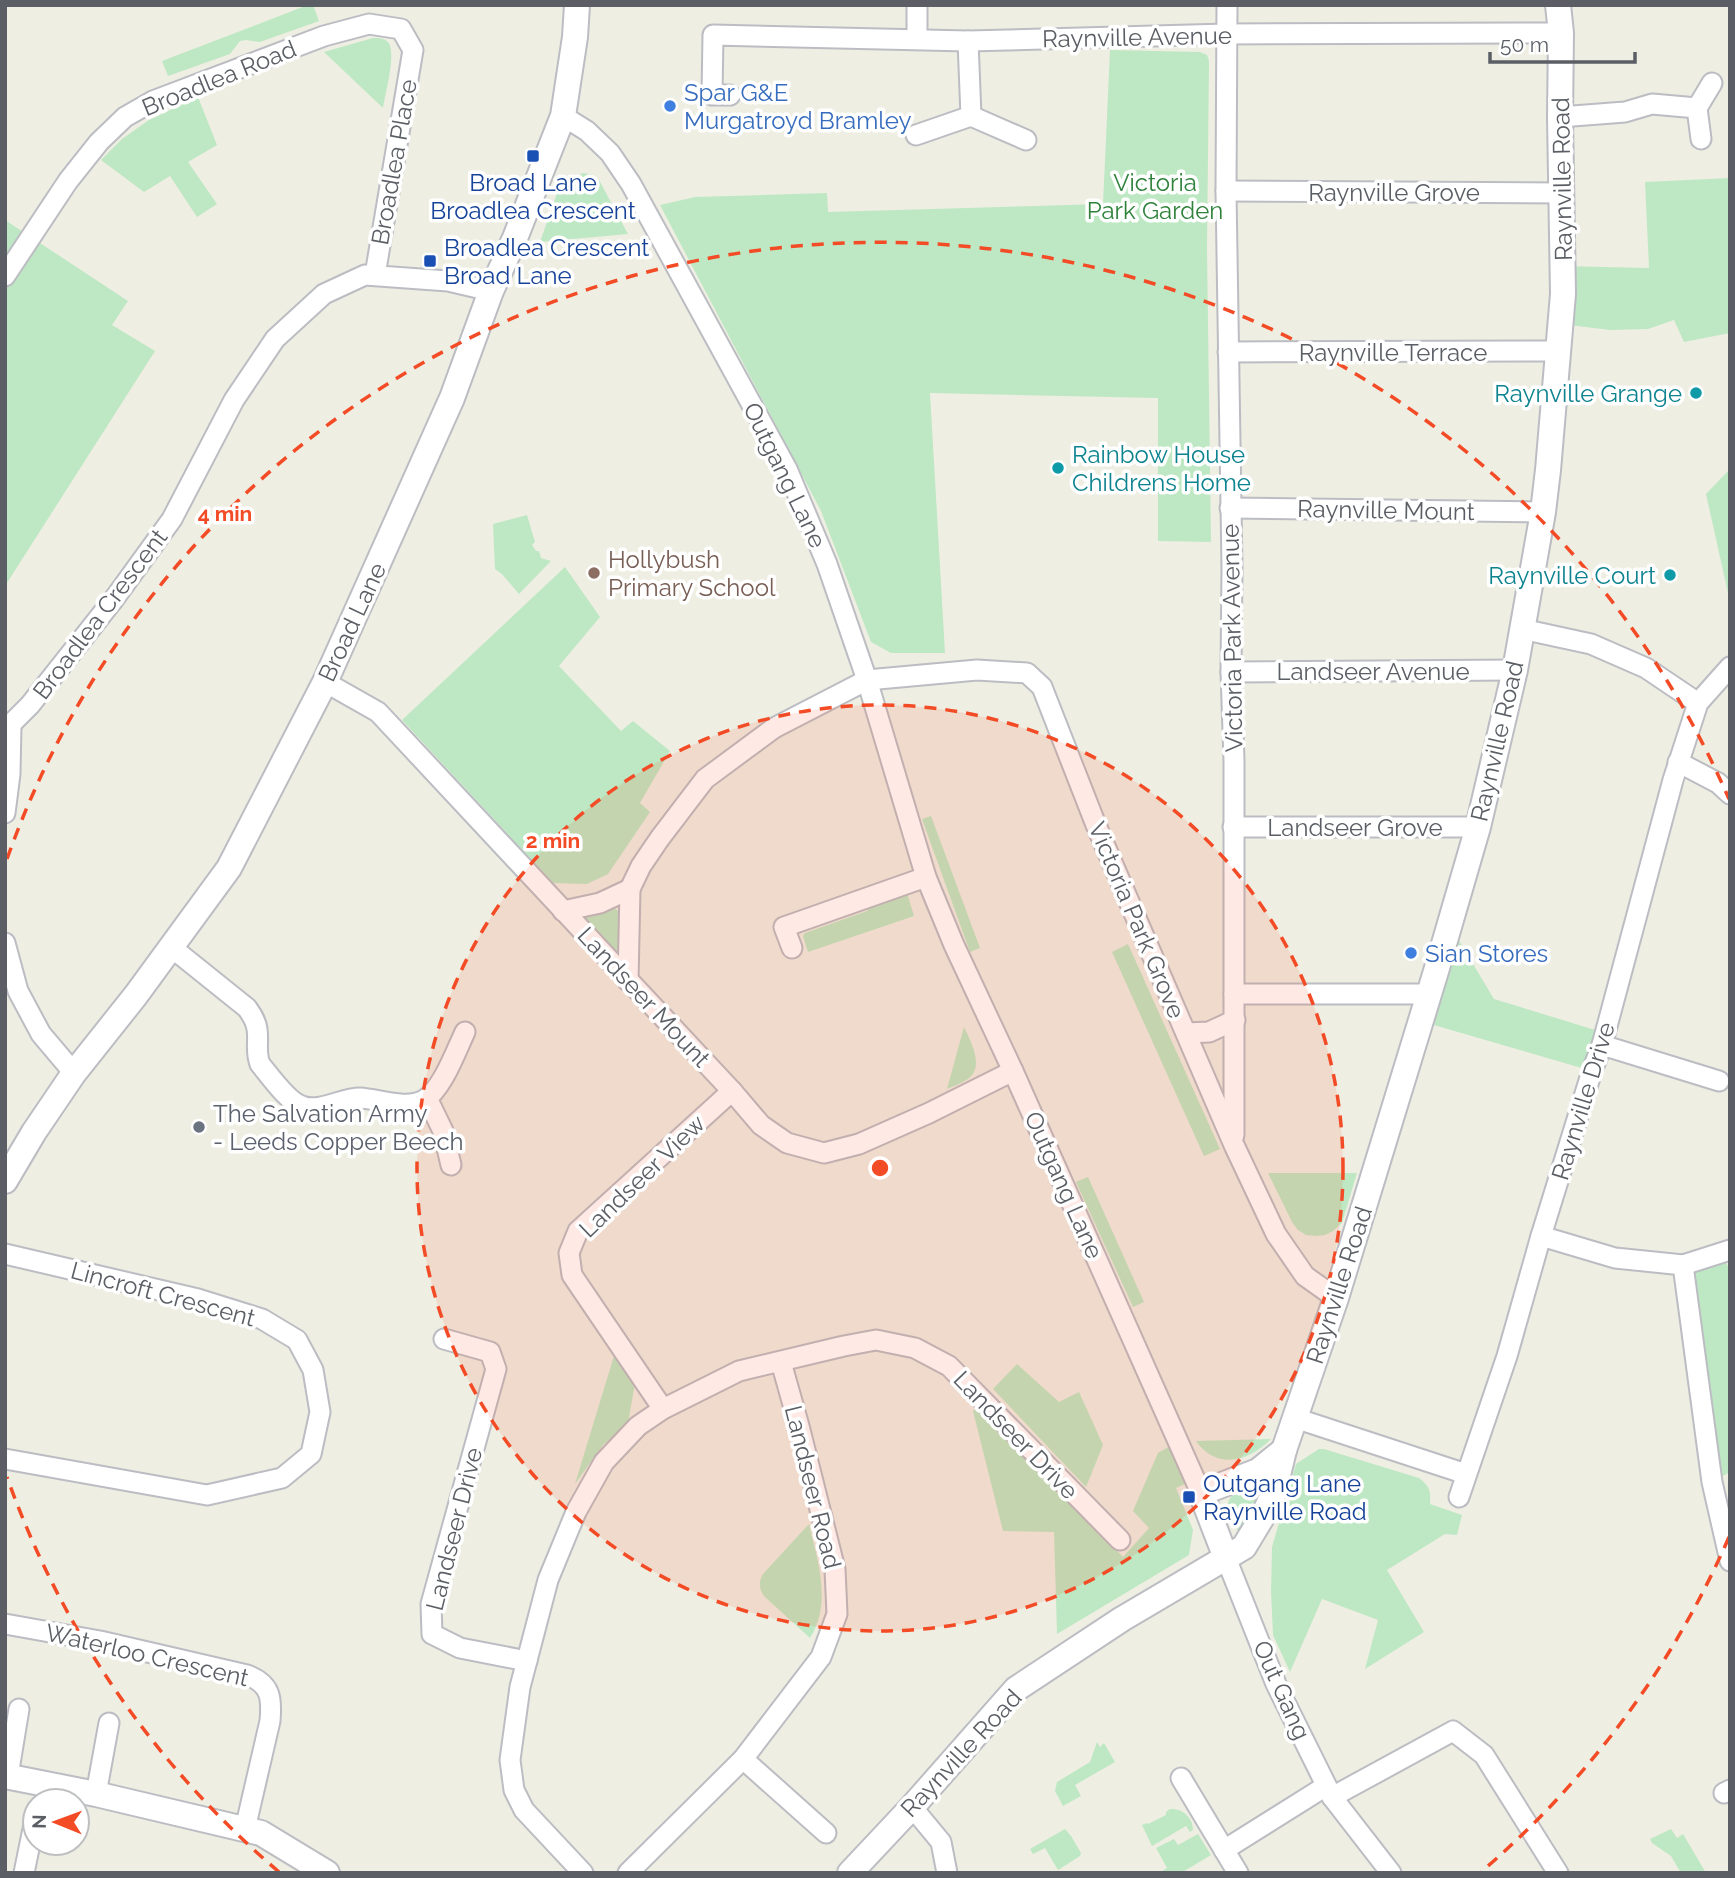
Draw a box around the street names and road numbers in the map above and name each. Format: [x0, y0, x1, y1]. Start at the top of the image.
street label: Raynville Avenue [1042, 21, 1232, 53]
street label: Broadlea Road [138, 34, 300, 122]
street label: Broadlea Place [365, 77, 423, 247]
street label: Raynville Road [1546, 97, 1578, 261]
street label: Raynville Grove [1308, 178, 1480, 207]
street label: Raynville Terrace [1299, 338, 1487, 367]
street label: Outgang Lane [737, 398, 833, 552]
street label: Raynville Mount [1297, 494, 1475, 526]
street label: Broadlea Crescent [27, 523, 173, 705]
street label: Victoria Park Avenue [1216, 524, 1248, 752]
street label: Broad Lane [312, 558, 392, 686]
street label: Landseer Avenue [1276, 657, 1470, 686]
street label: Raynville Road [1464, 658, 1530, 824]
street label: Landseer Grove [1267, 813, 1443, 842]
street label: Victoria Park Grove [1083, 818, 1191, 1022]
street label: Landseer Mount [572, 921, 716, 1073]
street label: Raynville Drive [1545, 1019, 1621, 1183]
street label: Outgang Lane [1019, 1107, 1109, 1263]
street label: Landseer View [573, 1108, 711, 1243]
street label: Raynville Road [1300, 1203, 1378, 1367]
street label: Lincroft Crescent [68, 1255, 258, 1333]
street label: Landseer Drive [948, 1365, 1084, 1505]
street label: Landseer Road [779, 1402, 847, 1572]
street label: Landseer Drive [420, 1444, 488, 1614]
street label: Waterloo Crescent [43, 1618, 251, 1692]
street label: Out Gang [1247, 1636, 1317, 1744]
street label: Raynville Road [895, 1683, 1027, 1823]

